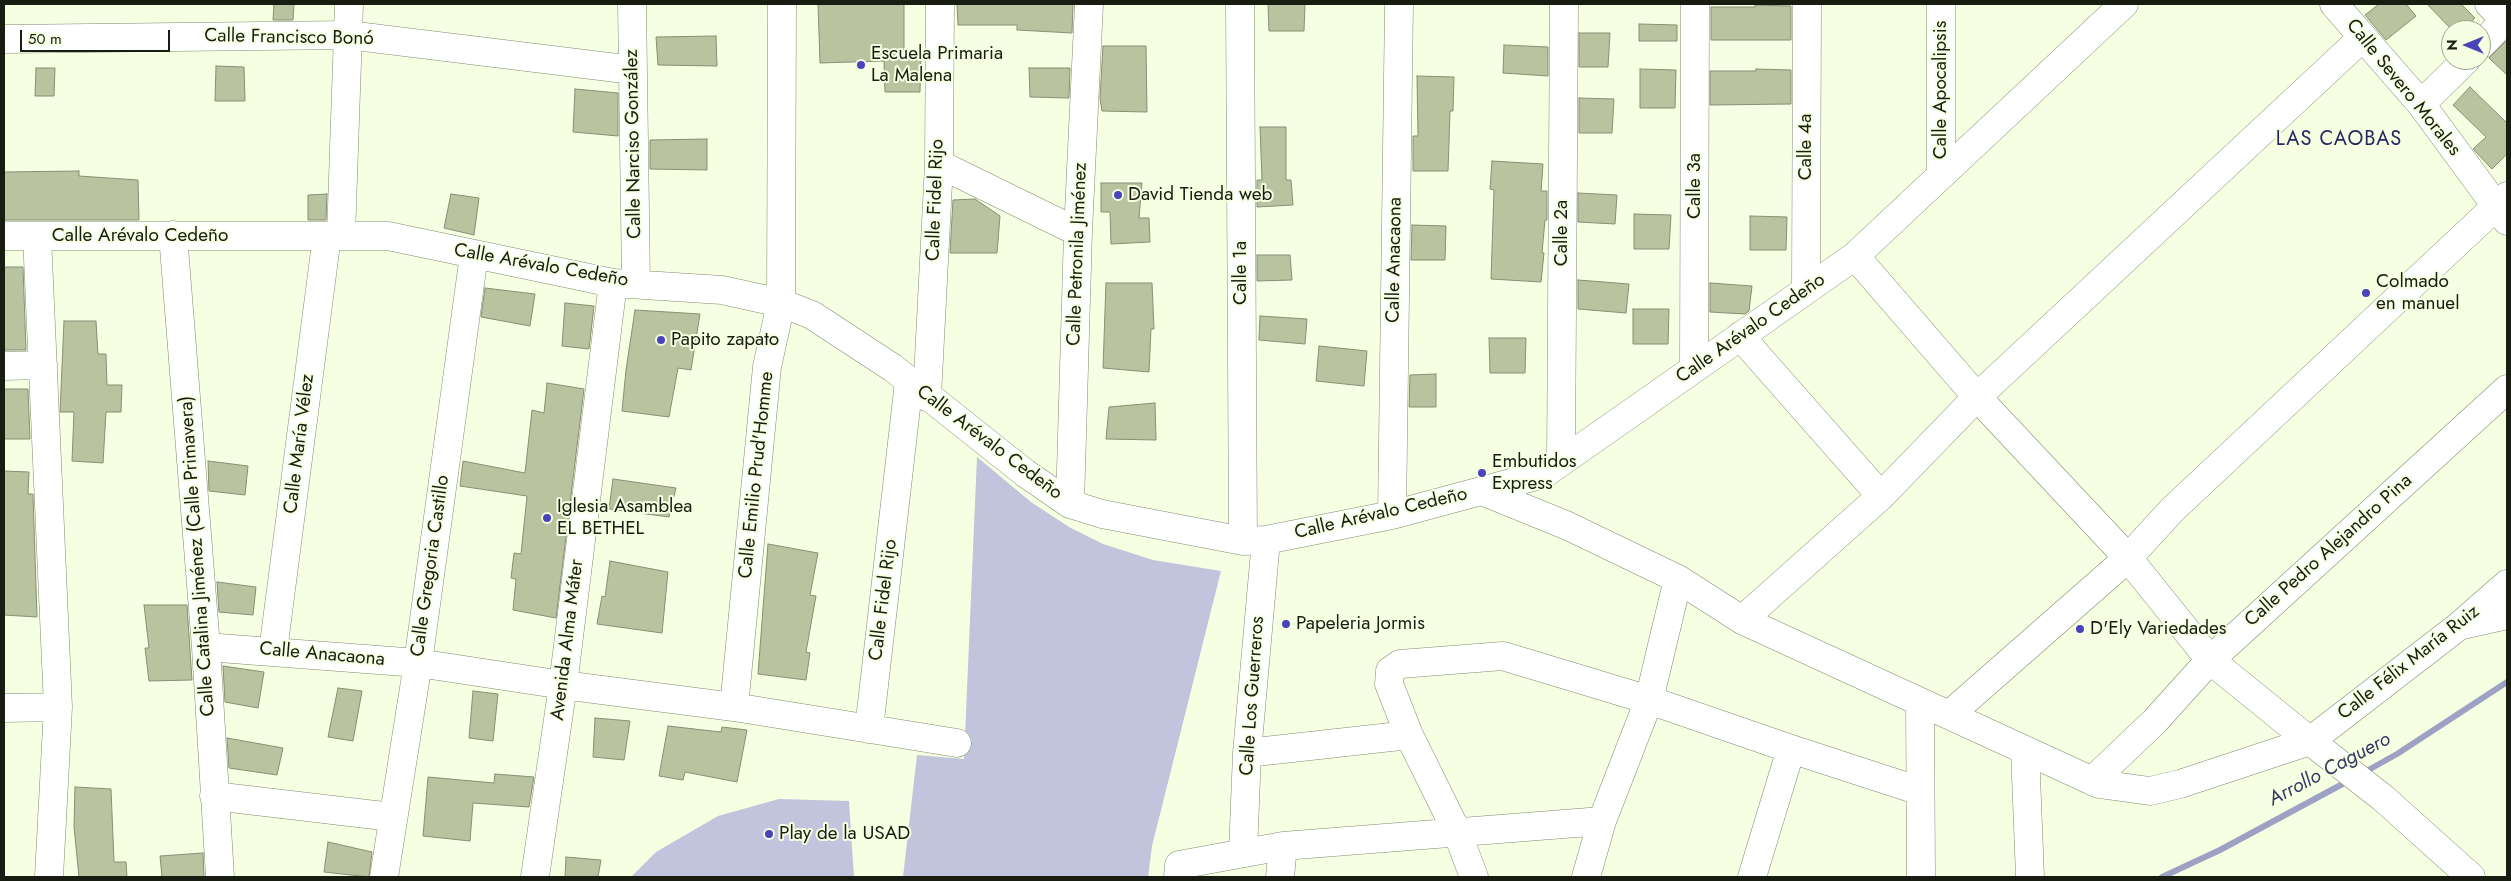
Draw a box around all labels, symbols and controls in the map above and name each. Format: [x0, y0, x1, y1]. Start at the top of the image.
street label: Calle Severo Morales [2341, 15, 2465, 161]
scale bar [22, 20, 172, 52]
north arrow [2441, 20, 2491, 70]
street label: Calle Apocalipsis [1930, 21, 1952, 159]
street label: Calle Francisco Bonó [204, 25, 374, 51]
text: 50 m [28, 28, 62, 50]
text: N [2442, 39, 2462, 51]
place label: Escuela Primaria La Malena [871, 43, 1003, 87]
street label: Calle Narciso González [621, 49, 647, 239]
marker: Escuela Primaria La Malena [855, 59, 867, 71]
street label: Calle 4a [1795, 114, 1817, 180]
district label: LAS CAOBAS [2274, 128, 2404, 152]
street label: Calle Fidel Rijo [922, 139, 950, 261]
street label: Calle 3a [1684, 153, 1706, 219]
street label: Calle Petronila Jiménez [1063, 162, 1093, 346]
place label: David Tienda web [1128, 184, 1272, 206]
marker: David Tienda web [1112, 189, 1124, 201]
street label: Calle Anacaona [1383, 197, 1407, 323]
street label: Calle 2a [1551, 200, 1573, 266]
street label: Calle Arévalo Cedeño [52, 225, 228, 247]
street label: Calle Arévalo Cedeño [452, 239, 630, 293]
street label: Calle 1a [1230, 241, 1252, 305]
street label: Calle Arévalo Cedeño [1672, 269, 1830, 389]
place label: Colmado en manuel [2376, 271, 2460, 315]
marker: Colmado en manuel [2360, 287, 2372, 299]
place label: Papito zapato [671, 329, 779, 351]
marker: Papito zapato [655, 334, 667, 346]
street label: Calle Emilio Prud'Homme [735, 370, 779, 580]
street label: Calle María Vélez [280, 373, 320, 515]
street label: Calle Arévalo Cedeño [912, 381, 1066, 505]
street label: Calle Catalina Jiménez (Calle Primavera) [175, 395, 221, 717]
place label: Embutidos Express [1492, 451, 1576, 495]
marker: Embutidos Express [1476, 467, 1488, 479]
street label: Calle Pedro Alejandro Pina [2241, 470, 2417, 632]
street label: Calle Gregoria Castillo [407, 474, 455, 658]
street label: Calle Arévalo Cedeño [1292, 483, 1470, 545]
place label: Iglesia Asamblea EL BETHEL [557, 496, 692, 540]
marker: Iglesia Asamblea EL BETHEL [541, 512, 553, 524]
street label: Calle Fidel Rijo [865, 538, 903, 662]
street label: Avenida Alma Máter [547, 558, 589, 722]
street label: Calle Félix María Ruiz [2334, 601, 2484, 725]
place label: Papeleria Jormis [1296, 613, 1425, 635]
street label: Calle Los Guerreros [1236, 615, 1270, 777]
marker: Papeleria Jormis [1280, 618, 1292, 630]
place label: D'Ely Variedades [2090, 618, 2226, 640]
marker: D'Ely Variedades [2074, 623, 2086, 635]
street label: Calle Anacaona [258, 638, 386, 672]
water label: Arrollo Caguero [2265, 728, 2395, 812]
place label: Play de la USAD [779, 823, 910, 845]
marker: Play de la USAD [763, 828, 775, 840]

